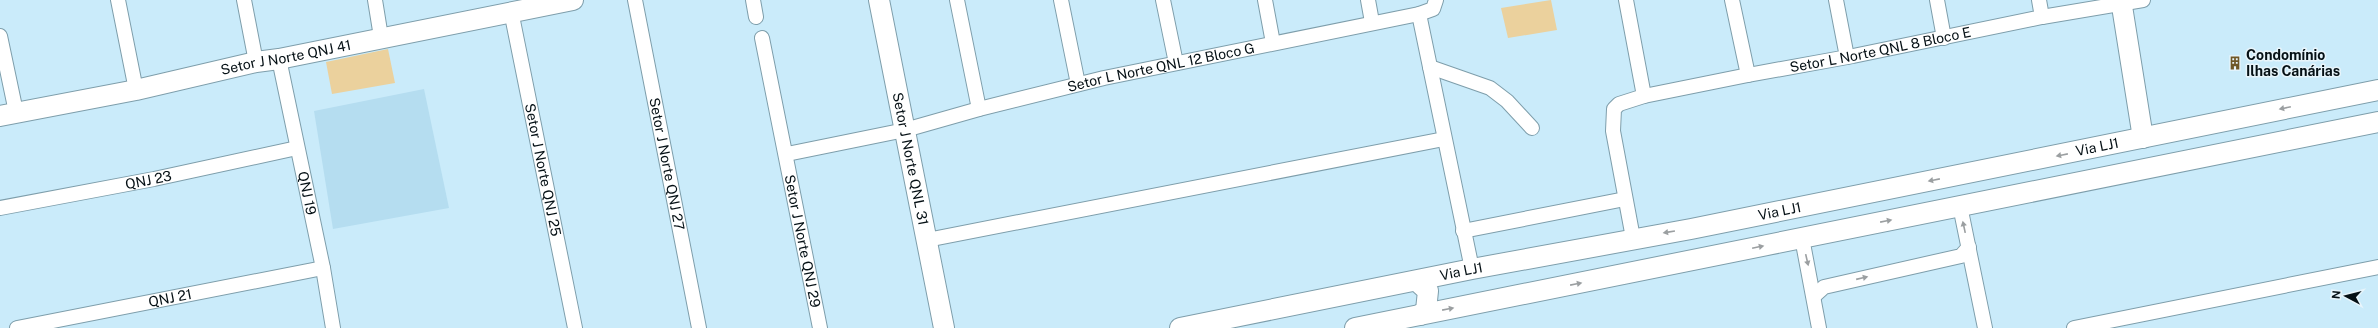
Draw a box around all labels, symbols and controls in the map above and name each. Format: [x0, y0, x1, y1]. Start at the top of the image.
street label: Setor L Norte QNL 8 Bloco E [1788, 24, 1972, 75]
street label: Setor J Norte QNJ 41 [219, 37, 353, 78]
street label: Setor L Norte QNL 12 Bloco G [1066, 40, 1256, 95]
place label: Condomínio Ilhas Canárias [2246, 47, 2340, 79]
building icon: Condomínio Ilhas Canárias [2227, 55, 2243, 71]
street label: Setor J Norte QNL 31 [890, 91, 931, 227]
street label: Setor J Norte QNJ 27 [646, 96, 688, 232]
street label: Setor J Norte QNJ 25 [522, 102, 564, 238]
one-way arrow [2279, 106, 2291, 112]
street label: Via LJ1 [2074, 135, 2120, 159]
one-way arrow [2055, 152, 2068, 158]
street label: QNJ 23 [124, 167, 173, 192]
street label: QNJ 19 [295, 170, 320, 217]
street label: Setor J Norte QNJ 29 [782, 173, 824, 309]
one-way arrow [1928, 177, 1940, 183]
street label: Via LJ1 [1757, 199, 1803, 223]
one-way arrow [1880, 218, 1892, 224]
one-way arrow [1961, 221, 1967, 233]
one-way arrow [1663, 229, 1675, 235]
one-way arrow [1752, 244, 1764, 250]
one-way arrow [1804, 254, 1810, 266]
street label: Via LJ1 [1438, 259, 1484, 283]
one-way arrow [1856, 275, 1868, 281]
north arrow [2326, 276, 2366, 316]
one-way arrow [1570, 280, 1582, 286]
street label: QNJ 21 [147, 286, 193, 310]
text: N [2330, 290, 2343, 300]
one-way arrow [1442, 306, 1455, 312]

